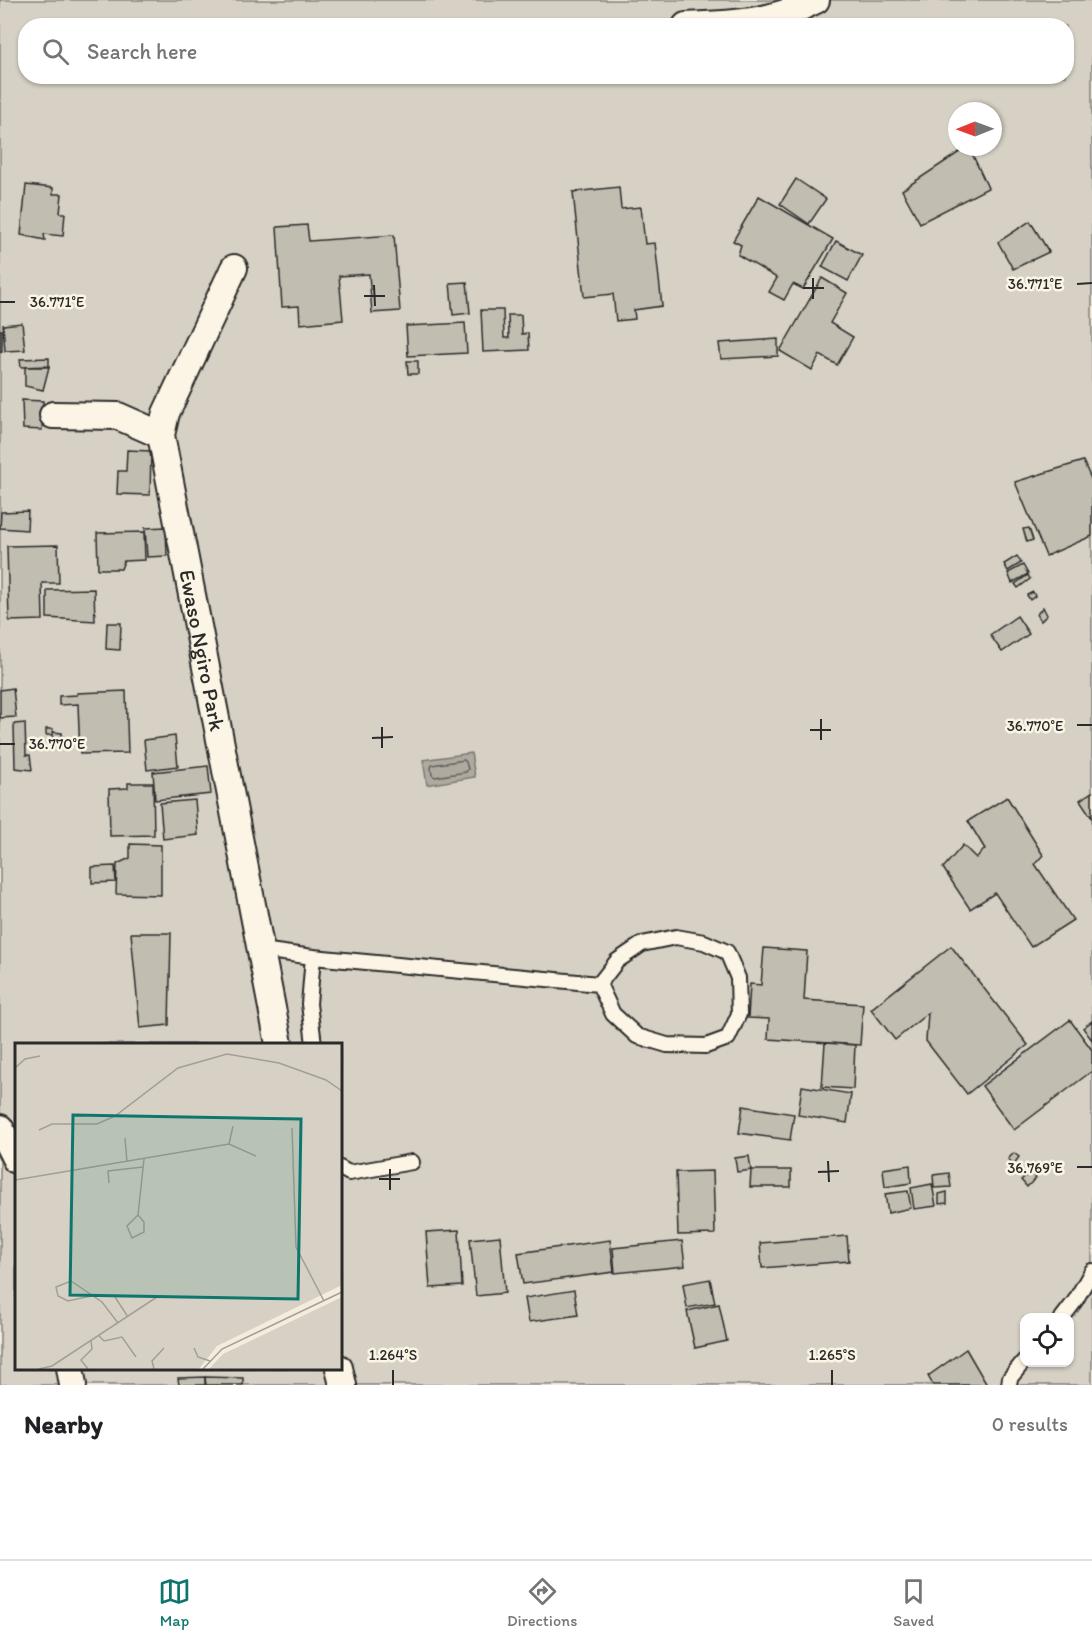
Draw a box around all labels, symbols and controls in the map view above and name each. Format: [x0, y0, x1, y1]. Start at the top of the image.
search box [18, 18, 1074, 84]
icon: search [39, 35, 72, 68]
text: Search here [87, 38, 197, 65]
north arrow [948, 102, 1002, 156]
text: 36.771°E [1008, 275, 1062, 293]
text: 36.771°E [30, 293, 84, 311]
street label: Ewaso Ngiro Park [174, 567, 232, 734]
text: 36.770°E [1007, 717, 1063, 735]
text: 36.770°E [29, 735, 85, 753]
inset map [15, 1043, 342, 1370]
text: 36.769°E [1007, 1159, 1063, 1177]
map controls [1020, 1313, 1074, 1367]
button: locate [1020, 1313, 1074, 1367]
text: 1.264°S [369, 1346, 417, 1364]
text: 1.265°S [808, 1346, 856, 1364]
text: Nearby [24, 1408, 103, 1440]
text: 0 results [992, 1412, 1068, 1436]
tab: Map [158, 1575, 191, 1630]
tab: Directions [507, 1575, 577, 1630]
tab: Saved [893, 1575, 934, 1630]

